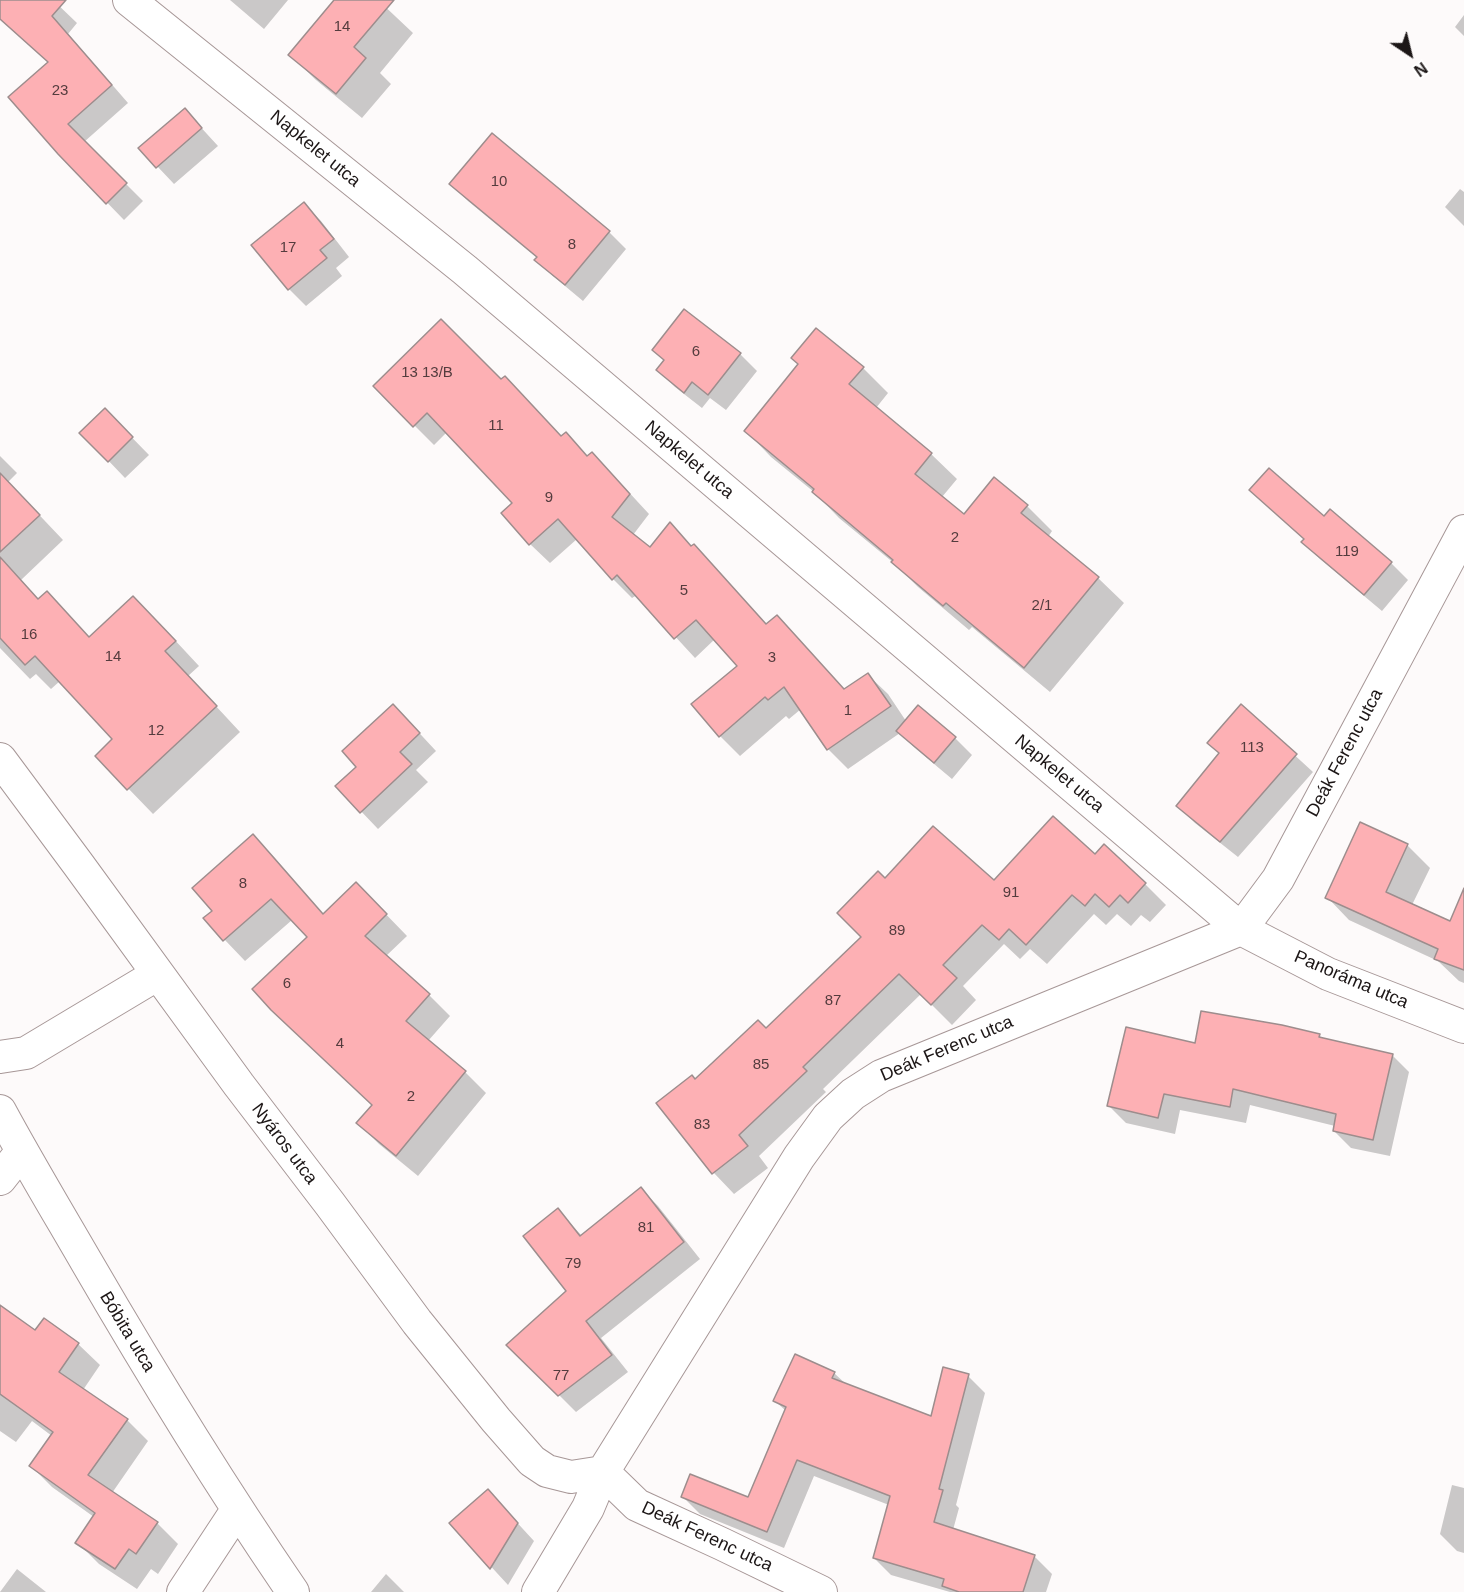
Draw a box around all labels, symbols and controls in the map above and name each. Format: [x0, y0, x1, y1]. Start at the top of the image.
house number: 14 [334, 18, 350, 36]
north arrow [1380, 24, 1440, 84]
text: N [1411, 59, 1430, 79]
house number: 23 [52, 82, 68, 100]
street label: Napkelet utca [265, 106, 365, 192]
house number: 10 [491, 173, 507, 191]
house number: 8 [568, 236, 576, 254]
house number: 17 [280, 239, 296, 257]
house number: 6 [692, 343, 700, 361]
house number: 13 13/B [401, 364, 453, 382]
street label: Napkelet utca [640, 416, 738, 504]
house number: 11 [488, 417, 504, 435]
house number: 9 [545, 489, 553, 507]
house number: 2 [951, 529, 959, 547]
house number: 119 [1335, 543, 1359, 561]
house number: 5 [680, 582, 688, 600]
house number: 2/1 [1032, 597, 1052, 615]
house number: 16 [21, 626, 37, 644]
house number: 14 [105, 648, 121, 666]
house number: 3 [768, 649, 776, 667]
street label: Deák Ferenc utca [1302, 685, 1388, 821]
house number: 1 [844, 702, 852, 720]
house number: 12 [148, 722, 164, 740]
street label: Napkelet utca [1010, 730, 1108, 818]
house number: 113 [1240, 739, 1264, 757]
house number: 8 [239, 875, 247, 893]
house number: 91 [1003, 884, 1019, 902]
house number: 89 [889, 922, 905, 940]
street label: Panoráma utca [1291, 946, 1411, 1014]
house number: 6 [283, 975, 291, 993]
house number: 87 [825, 992, 841, 1010]
street label: Deák Ferenc utca [877, 1011, 1017, 1087]
house number: 4 [336, 1035, 344, 1053]
house number: 85 [753, 1056, 769, 1074]
house number: 2 [407, 1088, 415, 1106]
street label: Nyáros utca [246, 1099, 322, 1189]
house number: 83 [694, 1116, 710, 1134]
house number: 81 [638, 1219, 654, 1237]
house number: 79 [565, 1255, 581, 1273]
street label: Bóbita utca [95, 1288, 159, 1376]
house number: 77 [553, 1367, 569, 1385]
street label: Deák Ferenc utca [638, 1497, 776, 1577]

